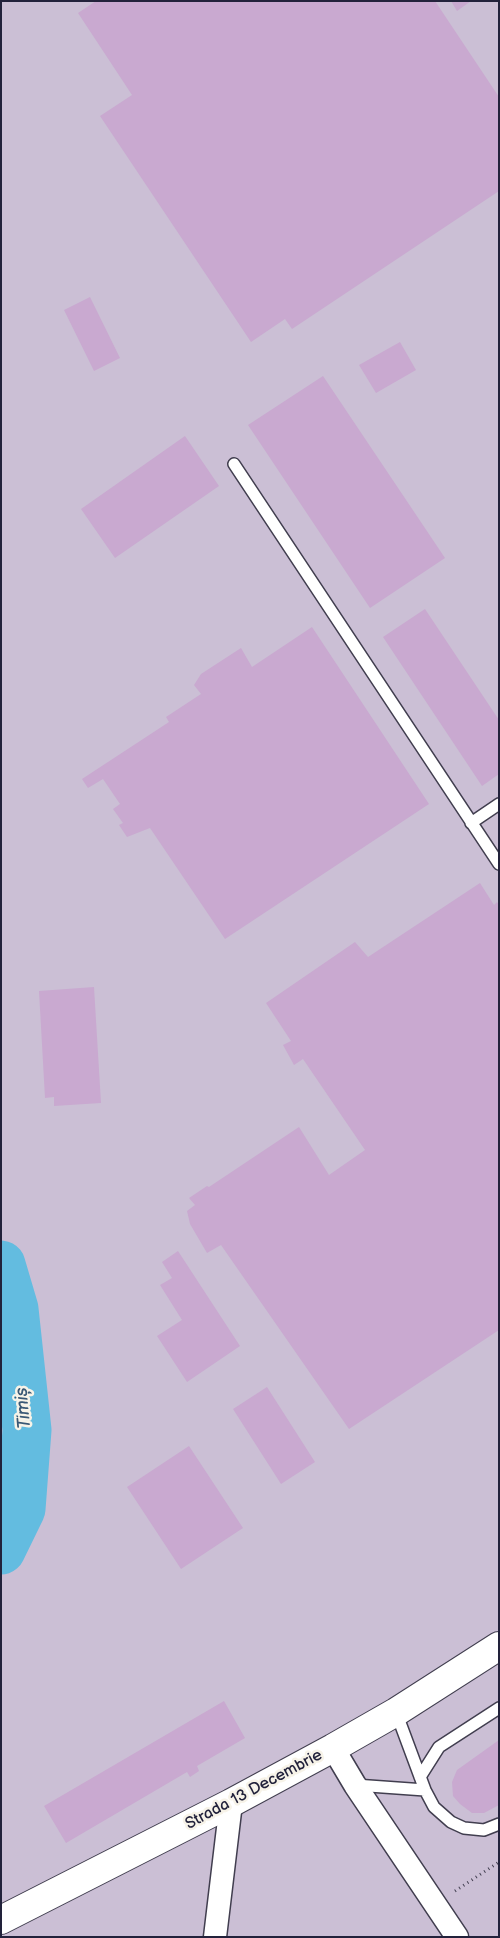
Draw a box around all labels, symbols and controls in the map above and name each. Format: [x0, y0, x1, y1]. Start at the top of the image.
water label: Timiș [11, 1387, 37, 1429]
street label: Strada 13 Decembrie [182, 1746, 326, 1834]

